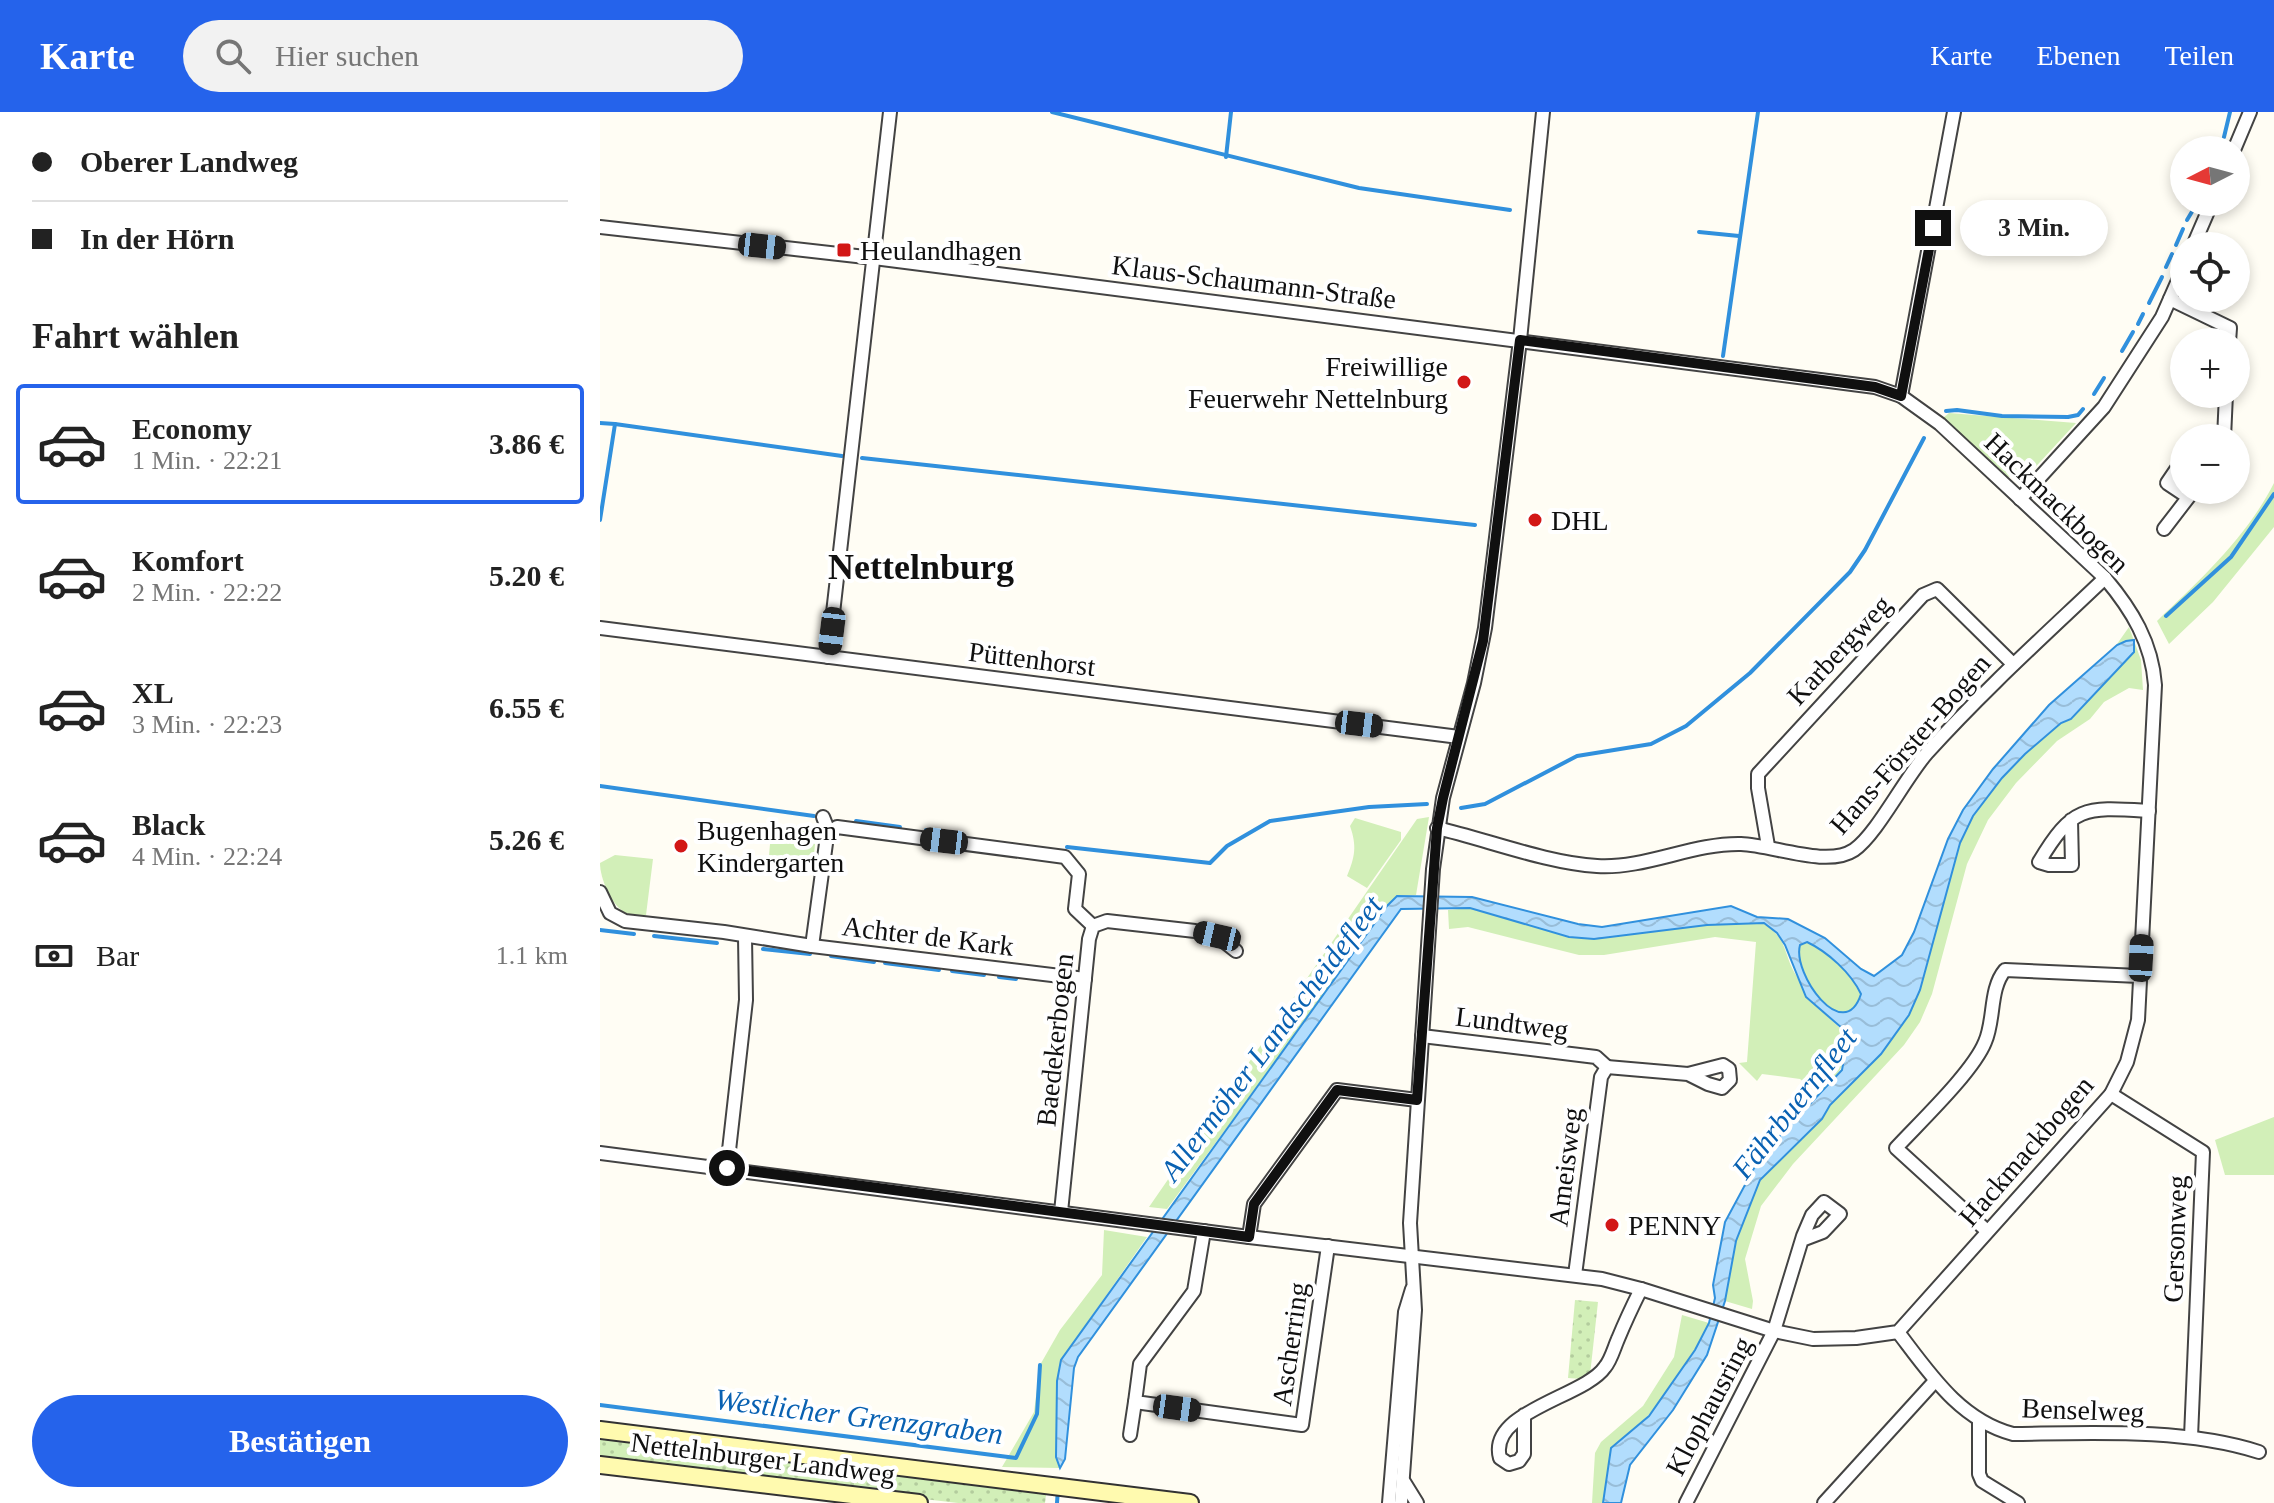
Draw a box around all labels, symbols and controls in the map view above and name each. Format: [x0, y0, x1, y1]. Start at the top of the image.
search box [183, 20, 743, 92]
icon: search [211, 34, 255, 78]
text: Karte [40, 35, 135, 77]
text: Hier suchen [275, 39, 419, 72]
text: Karte [1930, 40, 1992, 71]
text: Ebenen [2036, 40, 2120, 71]
text: Teilen [2164, 40, 2234, 71]
north arrow [2170, 136, 2250, 216]
map controls [2170, 136, 2250, 504]
text: Oberer Landweg [80, 145, 298, 178]
callout: 3 Min. [1961, 200, 2109, 256]
route end [1915, 210, 1951, 246]
text: 3 Min. [1998, 213, 2070, 242]
text: In der Hörn [80, 222, 234, 255]
car [737, 232, 787, 260]
button: locate [2170, 232, 2250, 312]
place label: Heulandhagen [860, 235, 1022, 266]
marker: Heulandhagen [835, 241, 853, 259]
street label: Klaus-Schaumann-Straße [1110, 249, 1398, 315]
text: Fahrt wählen [32, 316, 239, 356]
button: + [2170, 328, 2250, 408]
place label: Freiwillige Feuerwehr Nettelnburg [1188, 351, 1448, 414]
marker: Freiwillige Feuerwehr Nettelnburg [1455, 373, 1473, 391]
icon: car [36, 408, 108, 480]
text: Economy [132, 412, 252, 445]
button: − [2170, 424, 2250, 504]
text: 3.86 € [489, 427, 564, 460]
street label: Hackmackbogen [1979, 427, 2135, 579]
text: 1 Min. · 22:21 [132, 446, 282, 475]
place label: DHL [1551, 505, 1609, 536]
marker: DHL [1526, 511, 1544, 529]
icon: car [36, 540, 108, 612]
text: Komfort [132, 544, 244, 577]
district label: Nettelnburg [828, 547, 1014, 587]
text: 5.20 € [489, 559, 564, 592]
text: 2 Min. · 22:22 [132, 578, 282, 607]
street label: Karbergweg [1781, 589, 1897, 711]
car [817, 606, 847, 656]
street label: Püttenhorst [967, 636, 1097, 682]
street label: Hans-Förster-Bogen [1823, 648, 1997, 840]
icon: car [36, 672, 108, 744]
text: XL [132, 676, 174, 709]
text: 6.55 € [489, 691, 564, 724]
car [1334, 709, 1384, 739]
text: 3 Min. · 22:23 [132, 710, 282, 739]
icon: car [36, 804, 108, 876]
text: Black [132, 808, 205, 841]
place label: Bugenhagen Kindergarten [697, 815, 844, 878]
text: 5.26 € [489, 823, 564, 856]
car [919, 826, 969, 856]
marker: Bugenhagen Kindergarten [672, 837, 690, 855]
text: 4 Min. · 22:24 [132, 842, 282, 871]
water label: Allermöher Landscheidefleet [1152, 889, 1389, 1188]
street label: Achter de Kark [840, 910, 1016, 962]
car [1191, 919, 1243, 953]
car [2128, 933, 2154, 983]
icon: cash [32, 934, 76, 978]
text: Bar [96, 939, 139, 972]
text: 1.1 km [496, 941, 568, 970]
street label: Baedekerbogen [1030, 952, 1080, 1128]
street label: Lundtweg [1454, 1001, 1570, 1045]
water label: Fährbuernfleet [1724, 1021, 1863, 1186]
street label: Hackmackbogen [1953, 1070, 2099, 1232]
street label: Ameisweg [1542, 1106, 1588, 1228]
route start [709, 1150, 745, 1186]
street label: Gersonweg [2157, 1175, 2193, 1303]
place label: PENNY [1628, 1210, 1721, 1241]
marker: PENNY [1603, 1216, 1621, 1234]
street label: Ascherring [1266, 1280, 1314, 1408]
street label: Klophausring [1660, 1331, 1758, 1481]
water label: Westlicher Grenzgraben [713, 1382, 1005, 1450]
street label: Benselweg [2021, 1392, 2145, 1428]
car [1152, 1393, 1202, 1423]
button: Bestätigen [32, 1395, 568, 1487]
street label: Nettelnburger Landweg [629, 1426, 897, 1490]

